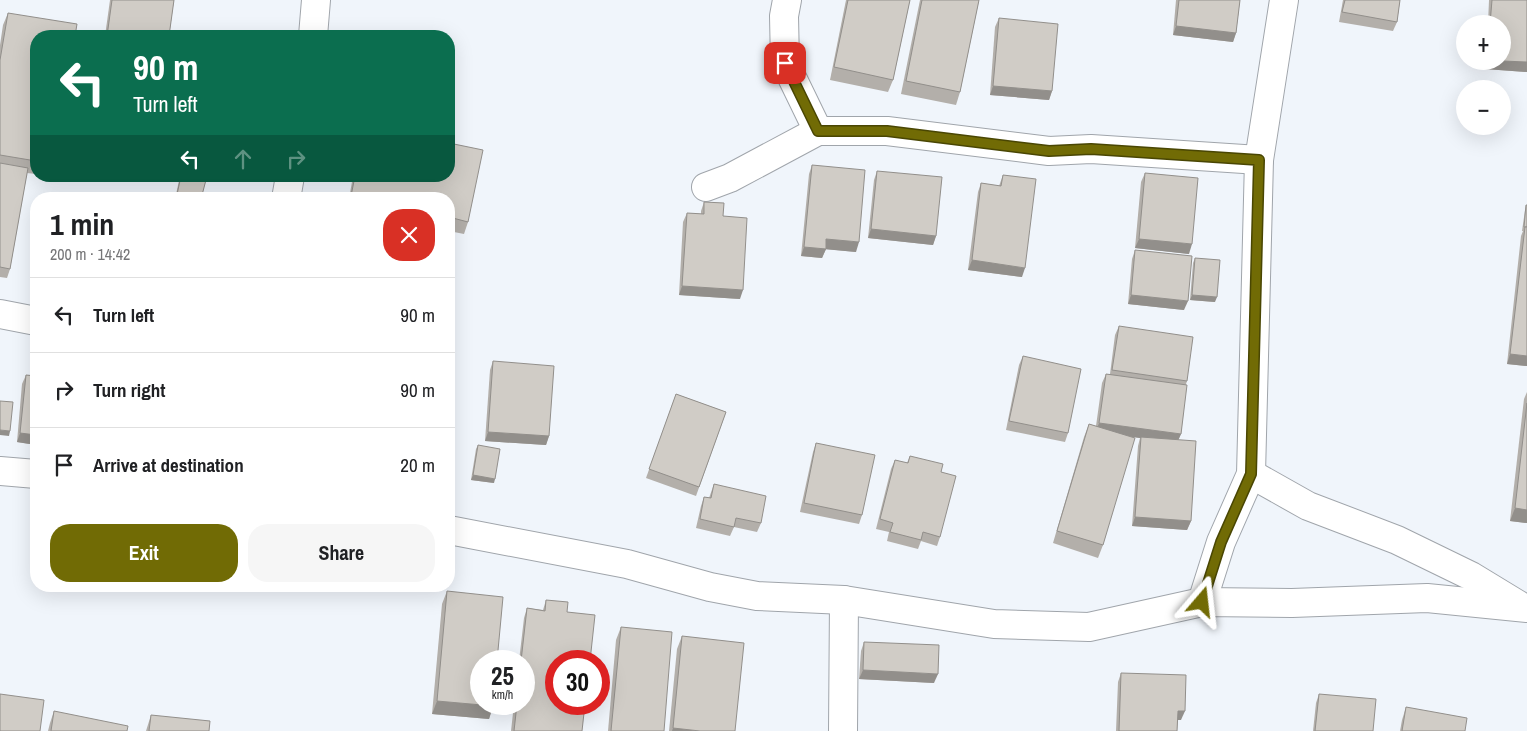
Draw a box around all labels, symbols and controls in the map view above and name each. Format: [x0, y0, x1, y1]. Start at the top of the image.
map controls [1456, 15, 1511, 135]
button: + [1456, 15, 1511, 70]
pin [764, 42, 806, 84]
text: 90 m [133, 44, 198, 91]
icon: arrive [771, 49, 799, 77]
icon: left [50, 50, 115, 115]
button: − [1456, 80, 1511, 135]
text: Turn left [133, 89, 198, 119]
icon: left [176, 145, 204, 173]
icon: ahead [229, 145, 257, 173]
icon: right [282, 145, 310, 173]
text: 1 min [50, 204, 114, 244]
button: close [383, 209, 435, 261]
text: 200 m · 14:42 [50, 243, 130, 265]
icon: left [50, 301, 78, 329]
text: Turn left [93, 302, 154, 328]
text: 90 m [400, 302, 435, 328]
icon: right [50, 376, 78, 404]
text: Turn right [93, 377, 165, 403]
text: 90 m [400, 377, 435, 403]
icon: arrive [50, 451, 78, 479]
text: Arrive at destination [93, 452, 244, 478]
text: 20 m [400, 452, 435, 478]
button: Exit [50, 524, 238, 582]
button: Share [248, 524, 435, 582]
position arrow [1175, 575, 1227, 627]
speed limit sign: 30 [545, 650, 610, 715]
text: 25 [491, 659, 514, 693]
text: km/h [492, 687, 513, 703]

